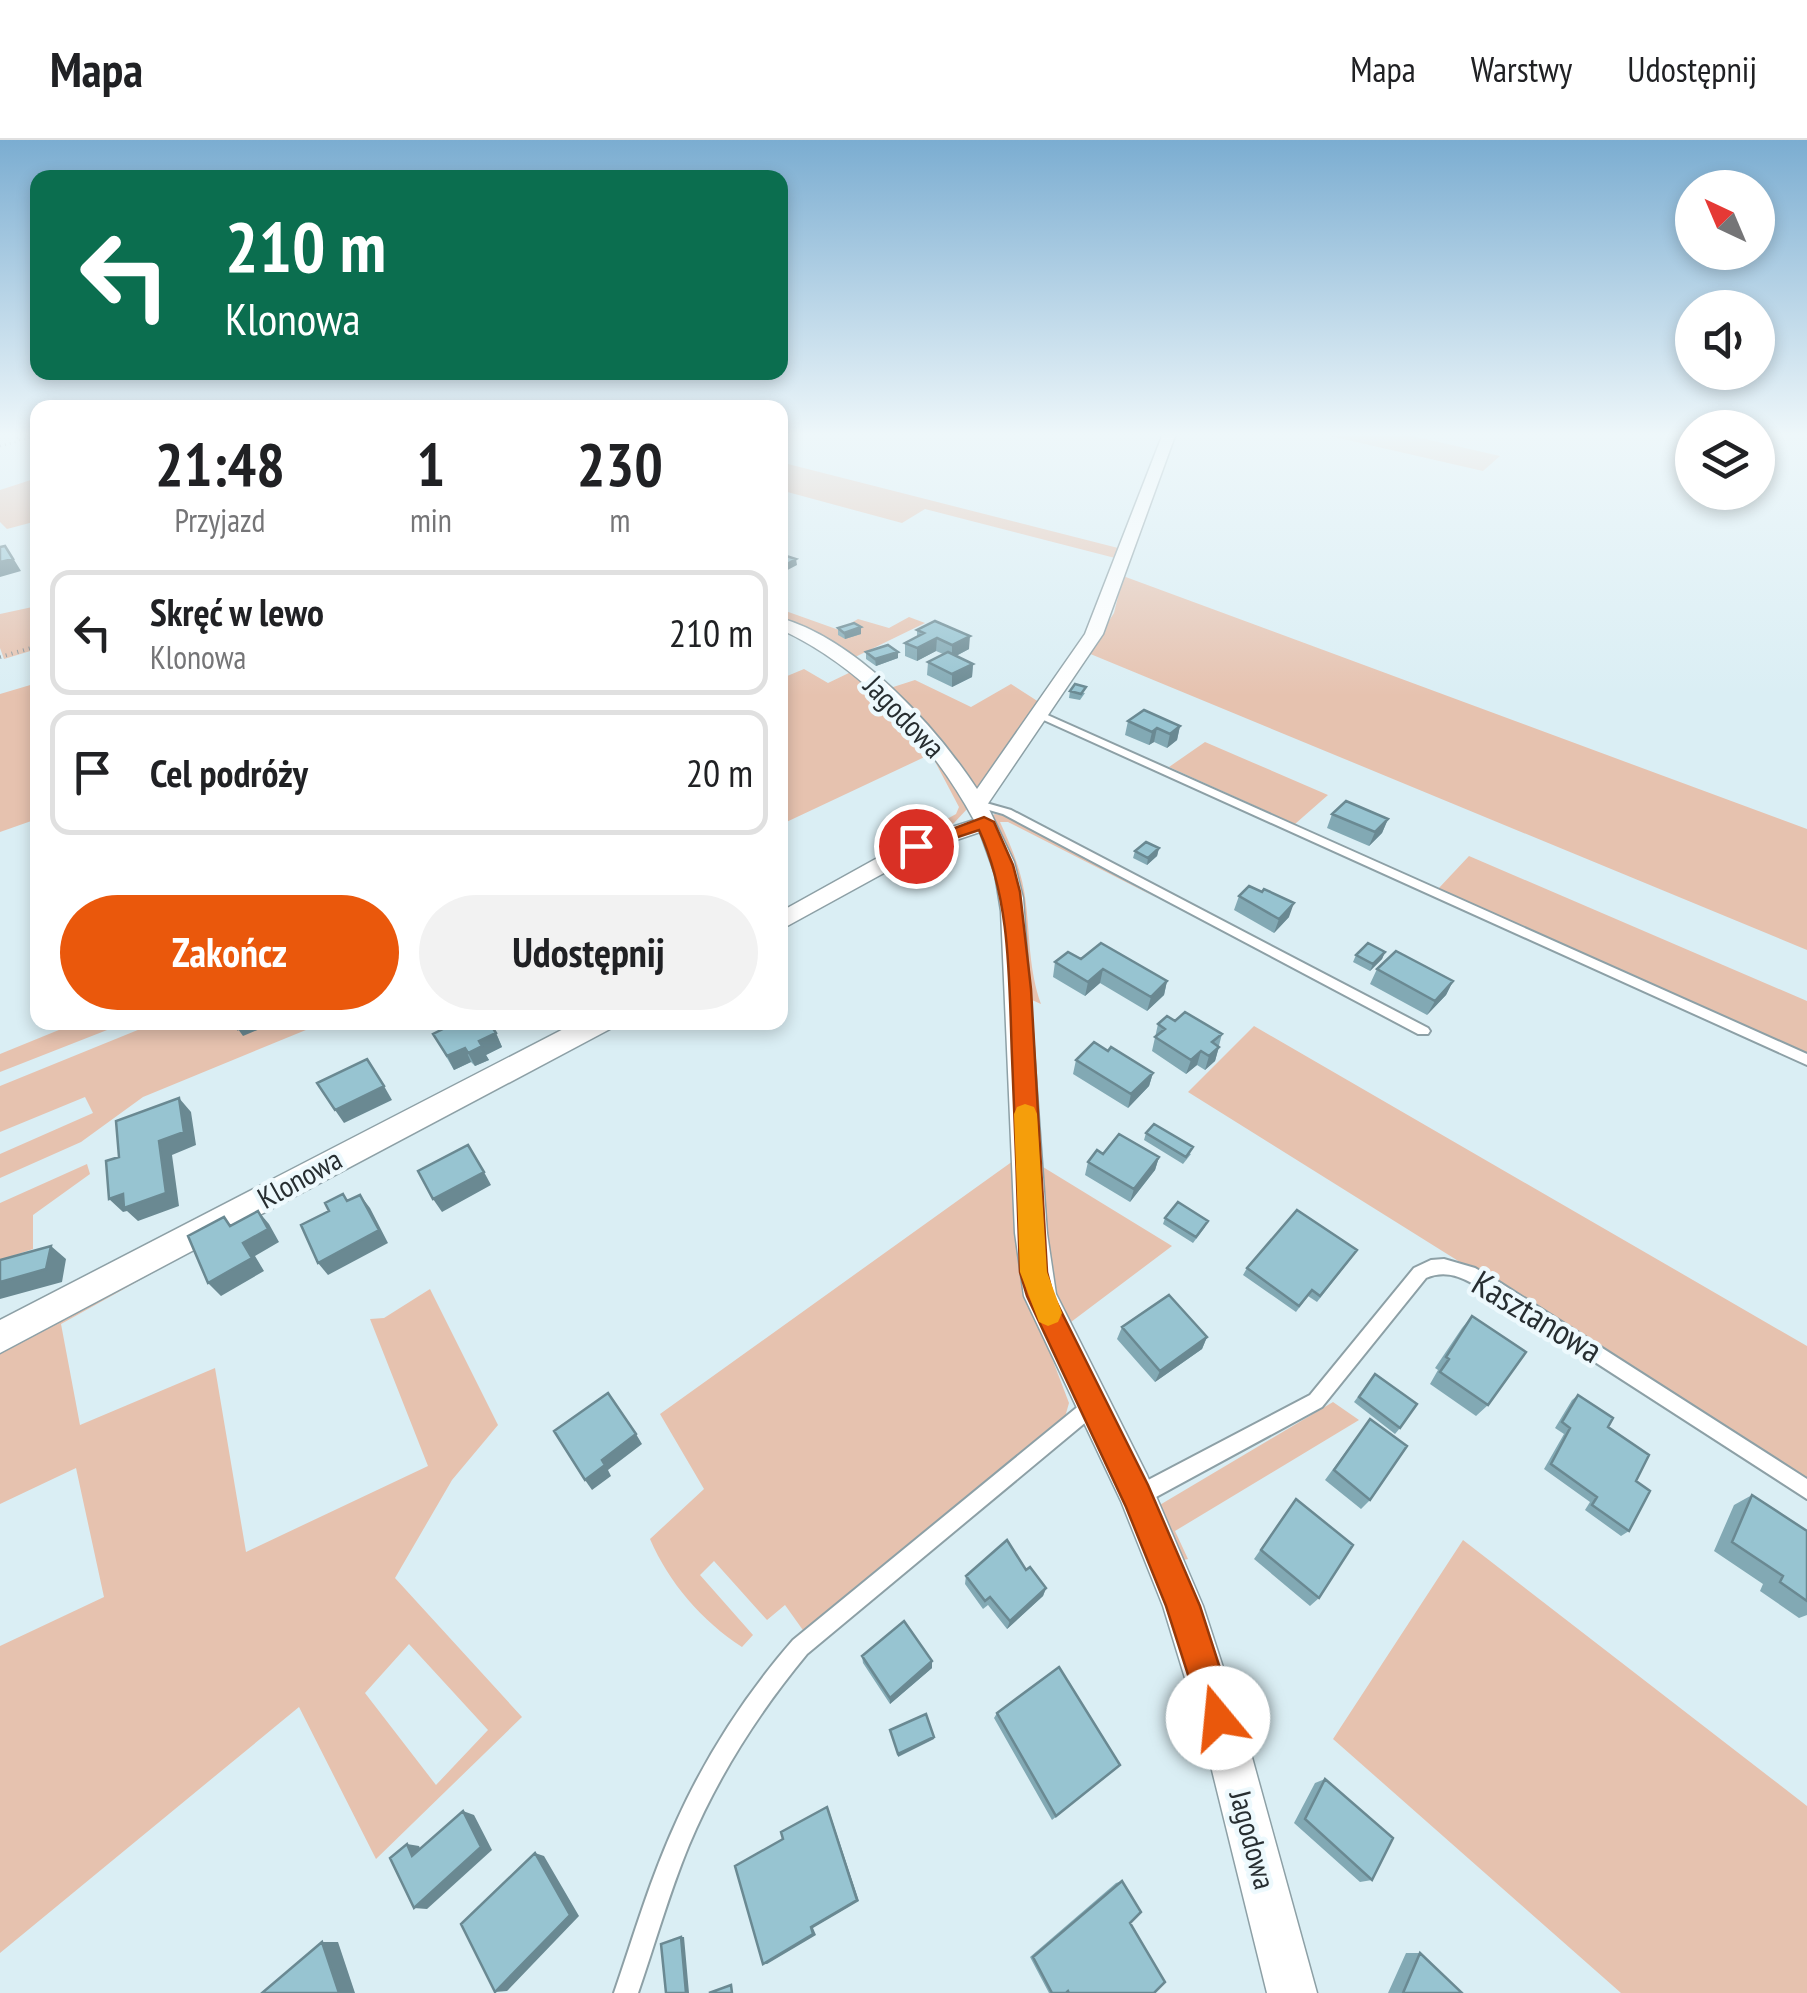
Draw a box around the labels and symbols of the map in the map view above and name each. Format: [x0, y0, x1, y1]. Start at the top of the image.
north arrow [1675, 170, 1775, 270]
street label: Jagodowa [855, 666, 954, 766]
pin [874, 804, 959, 889]
street label: Klonowa [250, 1139, 348, 1217]
street label: Kasztanowa [1464, 1259, 1611, 1373]
position arrow [1166, 1666, 1270, 1770]
street label: Jagodowa [1221, 1785, 1285, 1893]

